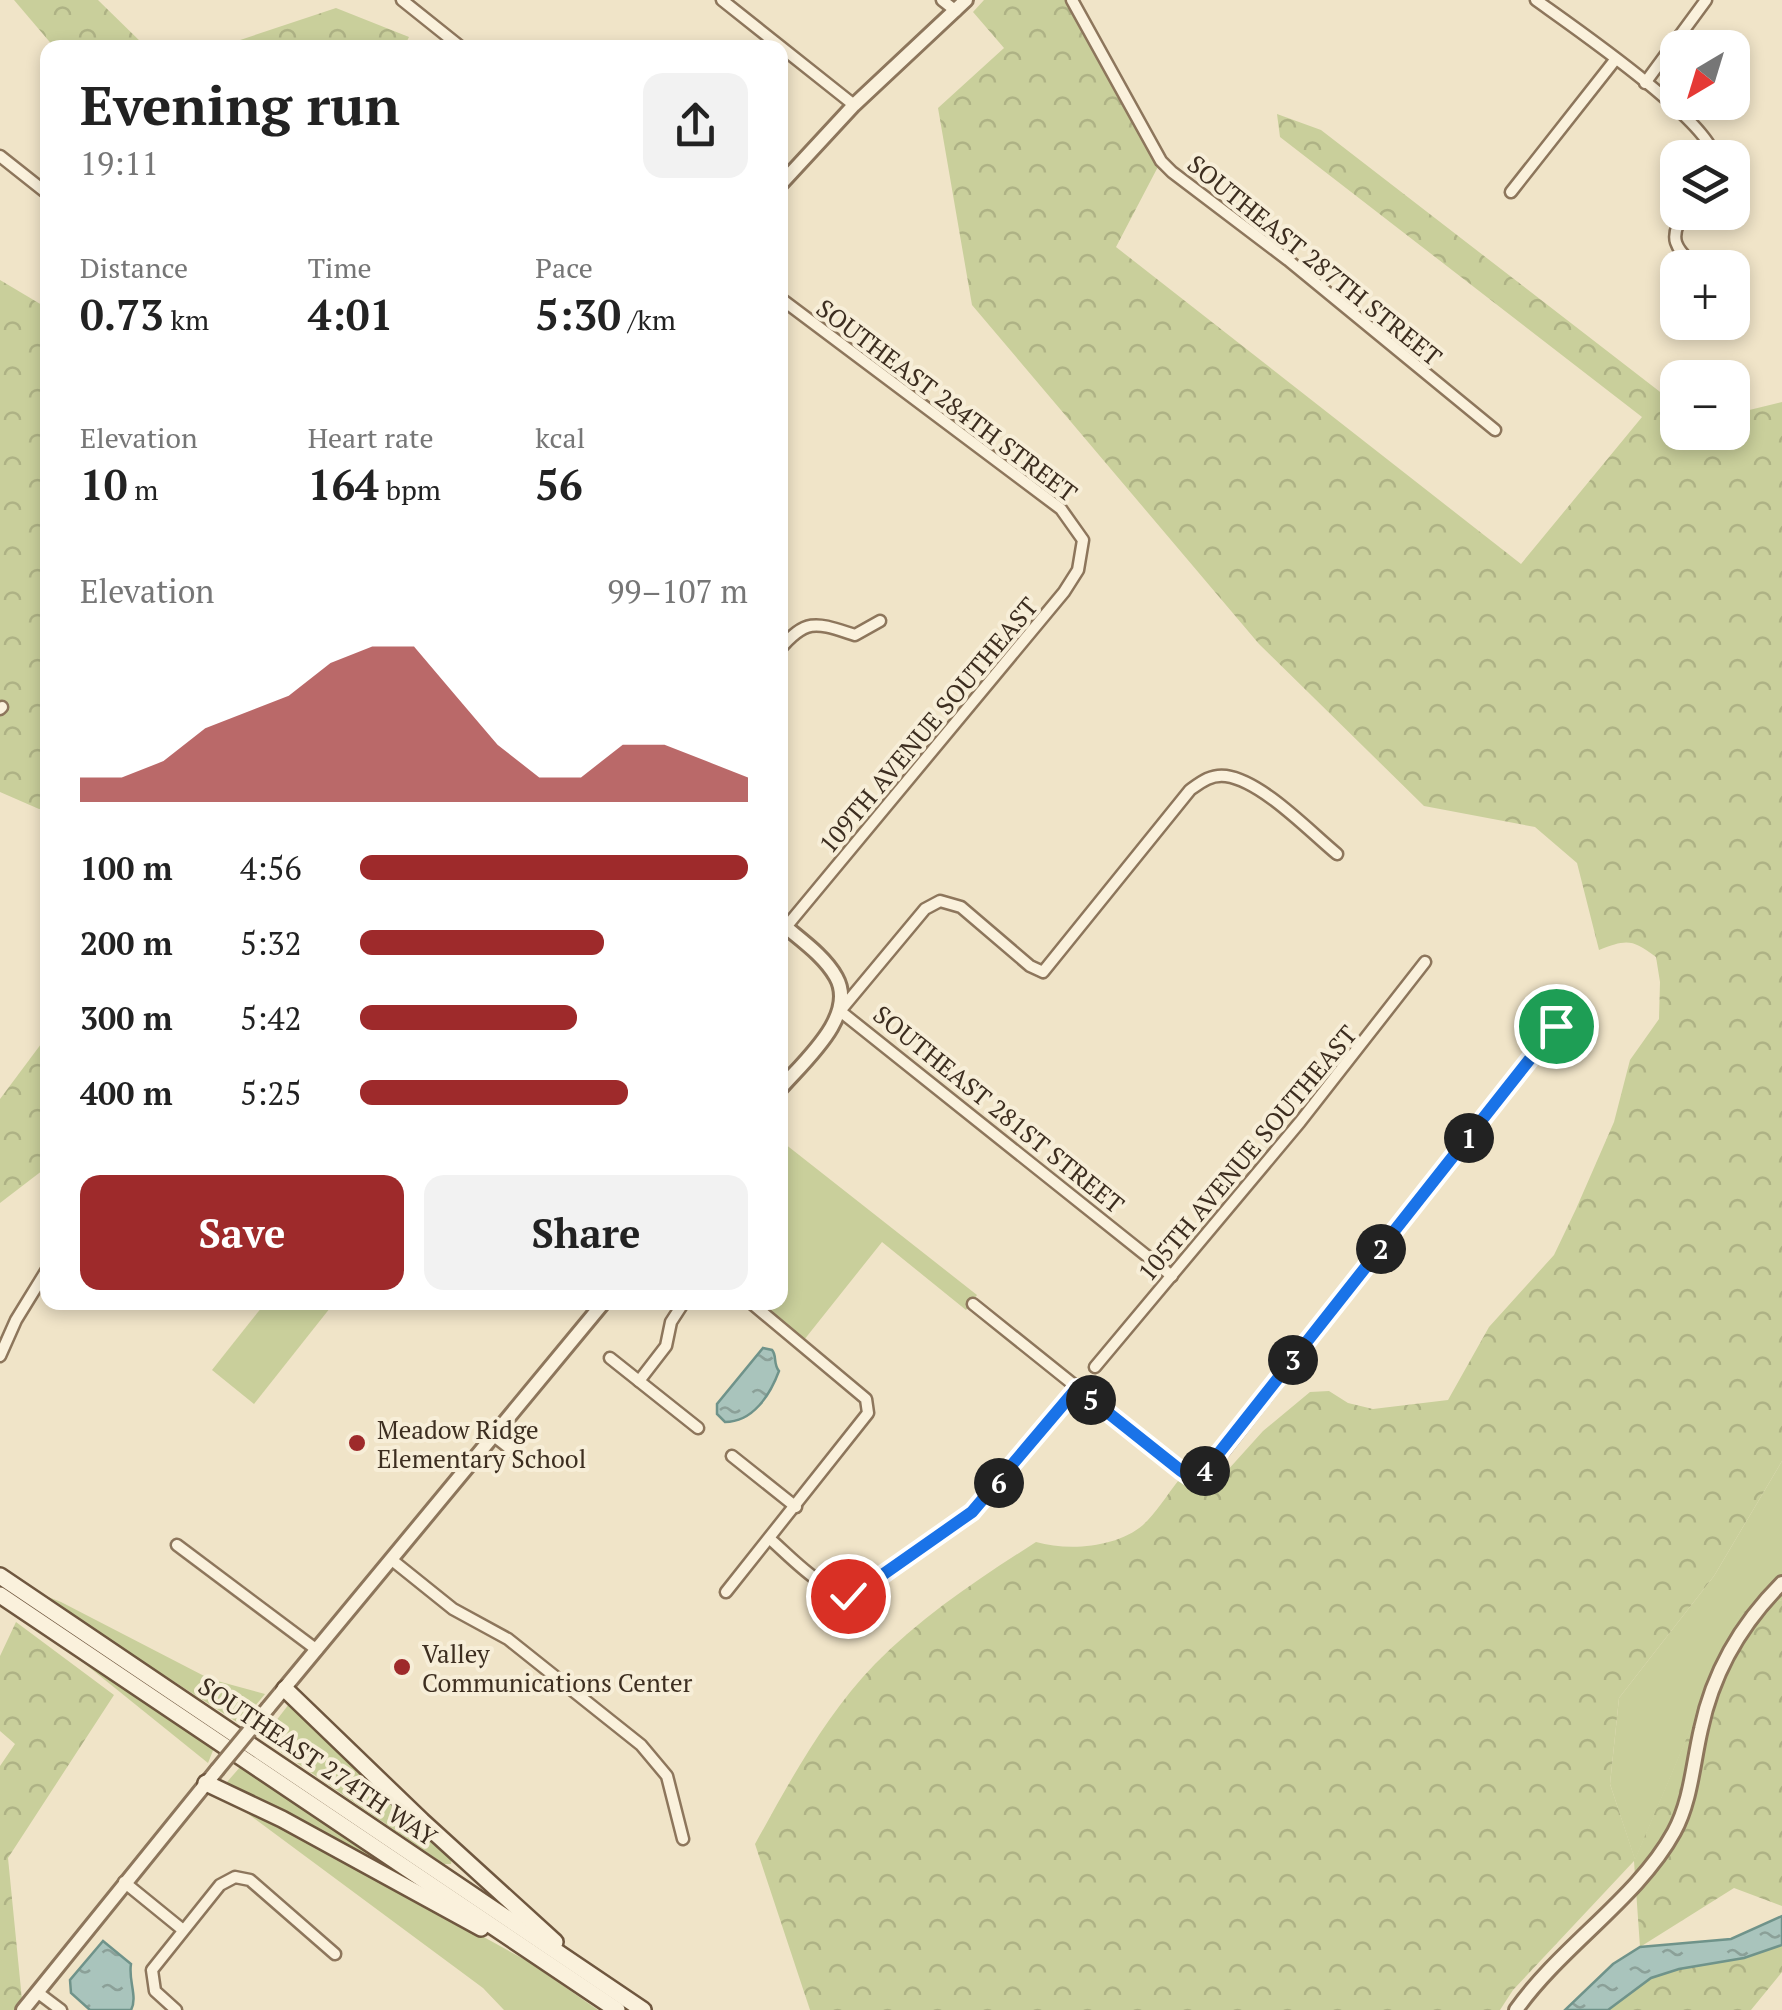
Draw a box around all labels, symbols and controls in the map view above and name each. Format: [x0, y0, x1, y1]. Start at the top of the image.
north arrow [1660, 30, 1750, 120]
map controls [1660, 30, 1750, 450]
text: Evening run [80, 68, 400, 141]
button: share [643, 73, 748, 178]
button: layers [1660, 140, 1750, 230]
text: 19:11 [80, 142, 159, 184]
street label: SOUTHEAST 287TH STREET [1181, 147, 1449, 373]
text: Distance [80, 249, 188, 286]
text: Time [308, 249, 372, 286]
text: Pace [535, 249, 593, 286]
button: + [1660, 250, 1750, 340]
text: 0.73 [80, 286, 164, 342]
text: 4:01 [308, 286, 393, 342]
text: 5:30 [535, 286, 621, 342]
street label: SOUTHEAST 284TH STREET [810, 291, 1084, 509]
text: km [164, 301, 209, 338]
text: /km [621, 301, 676, 338]
button: − [1660, 360, 1750, 450]
text: Elevation [80, 419, 198, 456]
text: Heart rate [308, 419, 434, 456]
text: kcal [535, 419, 585, 456]
text: 10 [80, 456, 127, 512]
text: 164 [308, 456, 379, 512]
text: 56 [535, 456, 583, 512]
text: m [127, 471, 158, 508]
text: bpm [379, 471, 441, 508]
text: Elevation [80, 570, 214, 612]
text: 99–107 m [607, 570, 748, 612]
street label: 109TH AVENUE SOUTHEAST [811, 590, 1045, 860]
text: 100 m [80, 847, 172, 889]
text: 4:56 [240, 847, 302, 889]
text: 200 m [80, 922, 172, 964]
text: 5:32 [240, 922, 302, 964]
pin [1514, 984, 1599, 1069]
text: 300 m [80, 997, 172, 1039]
text: 5:42 [240, 997, 302, 1039]
street label: SOUTHEAST 281ST STREET [867, 998, 1131, 1220]
icon: arrive [1529, 999, 1584, 1054]
street label: 105TH AVENUE SOUTHEAST [1130, 1018, 1364, 1288]
text: 400 m [80, 1072, 172, 1114]
text: 5:25 [240, 1072, 302, 1114]
pin: 1 [1444, 1113, 1494, 1163]
text: 1 [1461, 1119, 1477, 1156]
button: Save [80, 1175, 404, 1290]
button: Share [424, 1175, 748, 1290]
pin: 2 [1356, 1224, 1406, 1274]
text: 2 [1373, 1230, 1389, 1267]
pin: 3 [1268, 1335, 1318, 1385]
text: 3 [1285, 1341, 1301, 1378]
pin: 5 [1066, 1375, 1116, 1425]
text: 5 [1083, 1381, 1099, 1418]
place label: Meadow Ridge Elementary School [377, 1413, 586, 1475]
marker: Meadow Ridge Elementary School [346, 1432, 368, 1454]
pin: 4 [1180, 1446, 1230, 1496]
text: 4 [1197, 1452, 1213, 1489]
pin: 6 [974, 1458, 1024, 1508]
text: 6 [991, 1464, 1007, 1501]
pin [806, 1554, 891, 1639]
icon: check [821, 1569, 876, 1624]
place label: Valley Communications Center [422, 1637, 693, 1699]
marker: Valley Communications Center [391, 1656, 413, 1678]
street label: SOUTHEAST 274TH WAY [192, 1669, 444, 1854]

